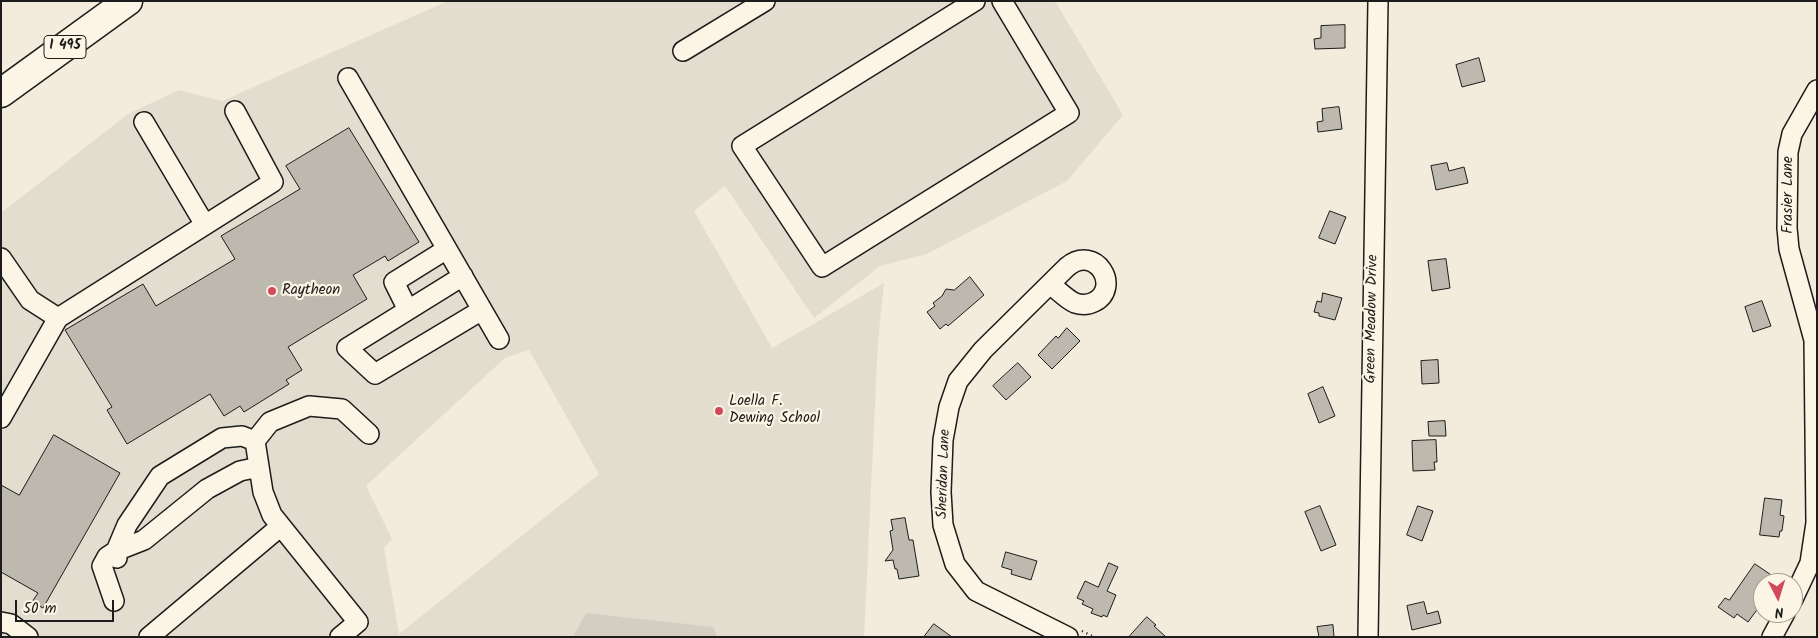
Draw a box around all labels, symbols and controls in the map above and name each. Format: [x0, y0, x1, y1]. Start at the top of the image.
road number: I 495 [44, 36, 86, 58]
street label: Frasier Lane [1780, 156, 1798, 234]
street label: Green Meadow Drive [1363, 254, 1383, 384]
place label: Raytheon [282, 282, 340, 300]
marker: Raytheon [266, 285, 278, 297]
place label: Loella F. Dewing School [729, 393, 820, 428]
marker: Loella F. Dewing School [713, 405, 725, 417]
street label: Sheridan Lane [934, 429, 956, 519]
north arrow [1753, 573, 1803, 623]
scale bar [18, 590, 116, 622]
text: 50 m [23, 597, 57, 621]
text: N [1774, 601, 1785, 623]

